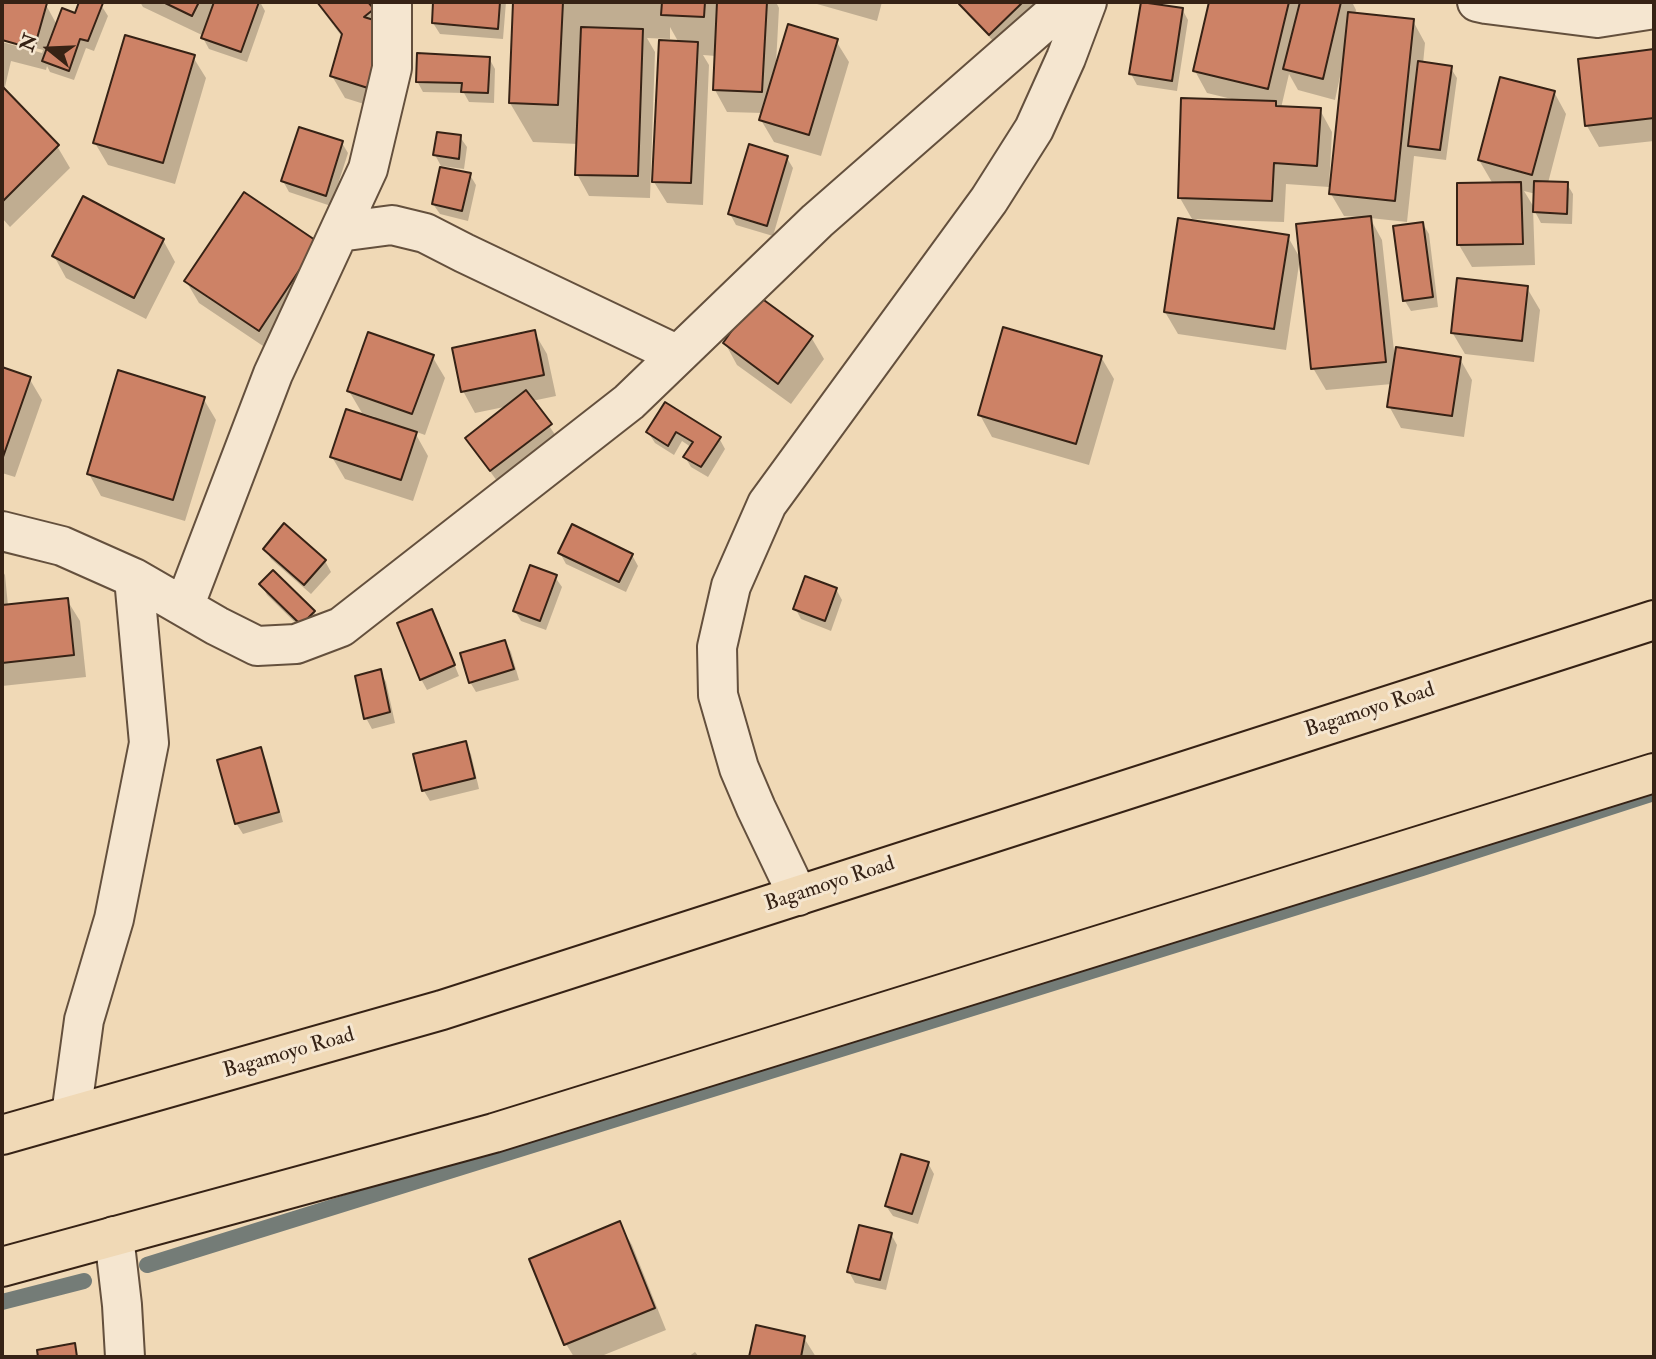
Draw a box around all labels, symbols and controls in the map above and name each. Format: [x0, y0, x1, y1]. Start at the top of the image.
north arrow [14, 14, 84, 84]
text: N [15, 31, 43, 54]
street label: Bagamoyo Road [1302, 678, 1438, 744]
street label: Bagamoyo Road [762, 852, 898, 918]
street label: Bagamoyo Road [221, 1023, 357, 1085]

